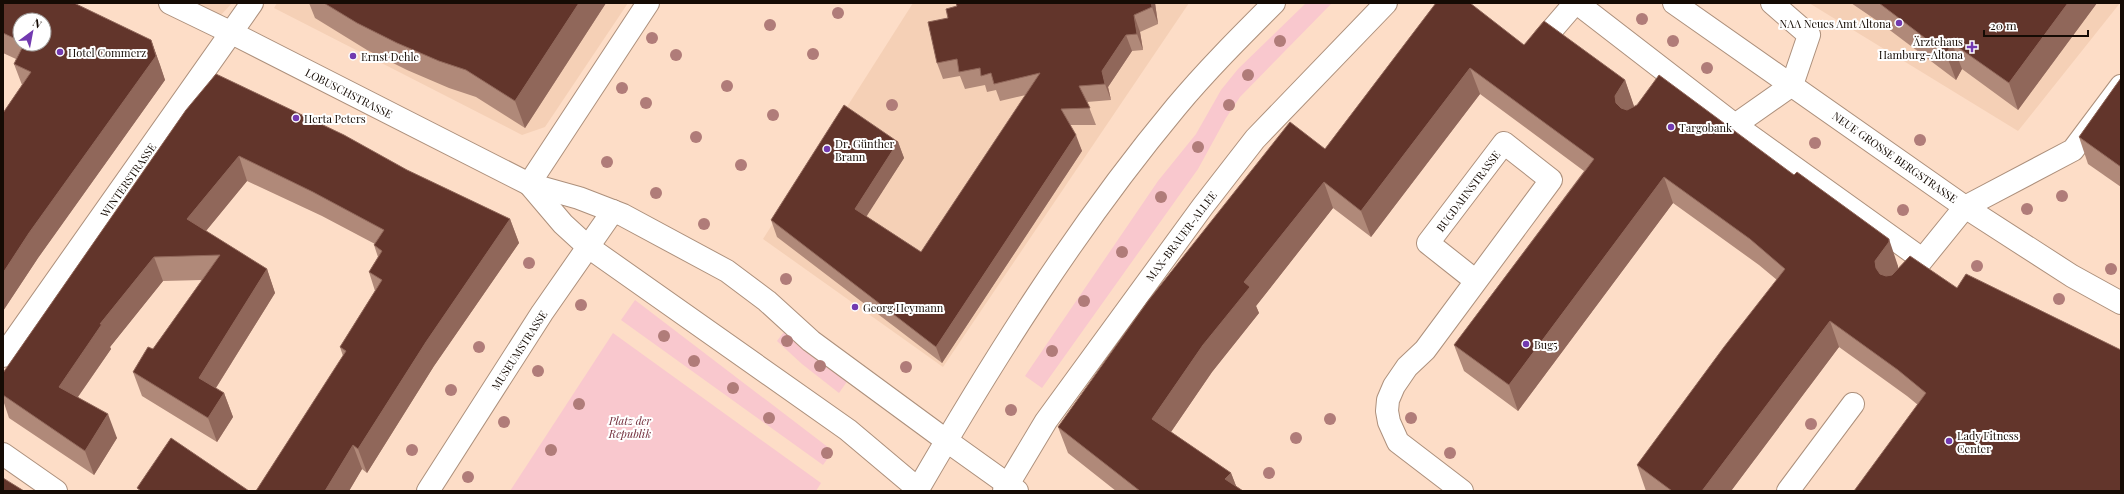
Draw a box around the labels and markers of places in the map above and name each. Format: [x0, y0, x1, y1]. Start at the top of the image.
place label: NAA Neues Amt Altona [1780, 16, 1892, 31]
marker: NAA Neues Amt Altona [1894, 18, 1904, 28]
place label: Ärztehaus Hamburg-Altona [1879, 34, 1964, 62]
marker: Ärztehaus Hamburg-Altona [1966, 41, 1978, 53]
place label: Hotel Commerz [68, 45, 146, 60]
marker: Hotel Commerz [55, 47, 65, 57]
place label: Ernst Dehle [361, 49, 420, 64]
marker: Ernst Dehle [348, 51, 358, 61]
place label: Herta Peters [304, 111, 366, 126]
marker: Herta Peters [291, 113, 301, 123]
place label: Targobank [1679, 120, 1732, 135]
marker: Targobank [1666, 122, 1676, 132]
place label: Dr. Günther Brann [835, 136, 895, 164]
marker: Dr. Günther Brann [822, 144, 832, 154]
place label: Georg Heymann [863, 300, 944, 315]
marker: Georg Heymann [850, 302, 860, 312]
place label: Bug5 [1534, 337, 1558, 352]
marker: Bug5 [1521, 339, 1531, 349]
place label: Lady Fitness Center [1957, 428, 2019, 456]
marker: Lady Fitness Center [1944, 436, 1954, 446]

